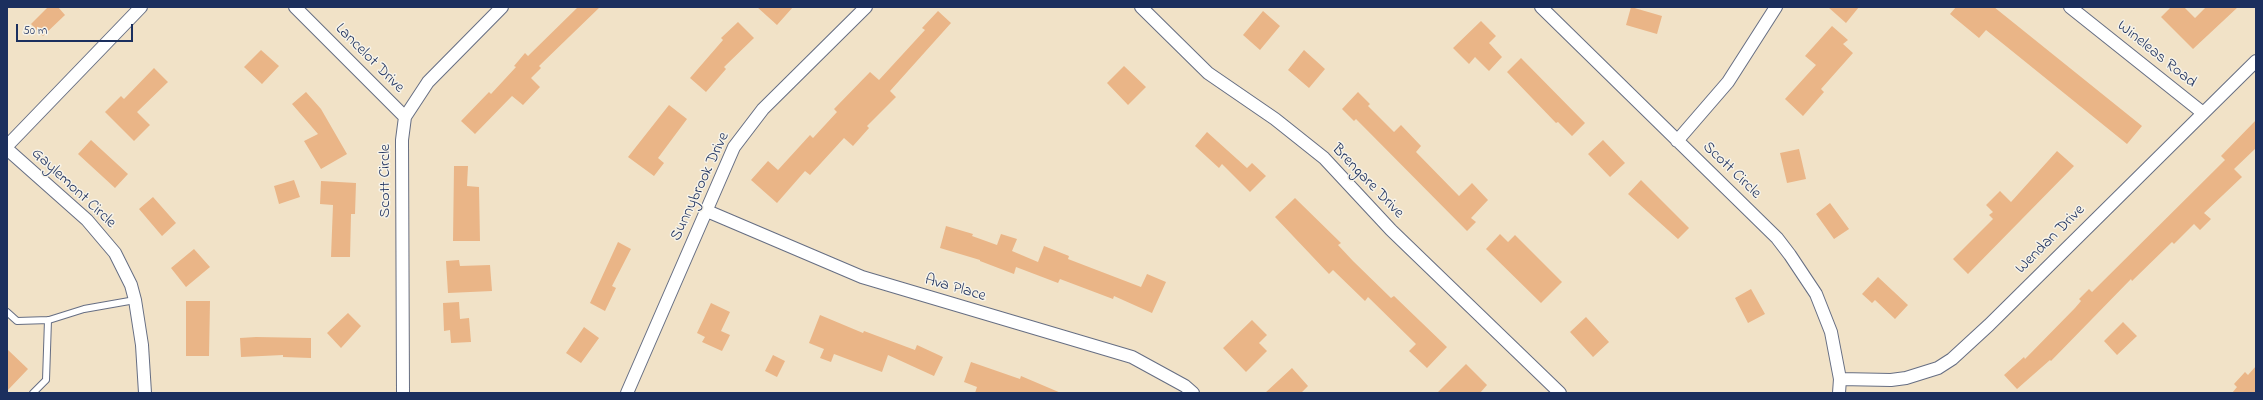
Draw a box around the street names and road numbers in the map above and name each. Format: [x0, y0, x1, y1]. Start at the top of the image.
street label: Wineleas Road [2112, 17, 2200, 93]
street label: Lancelot Drive [330, 20, 408, 98]
street label: Sunnybrook Drive [667, 129, 735, 245]
street label: Scott Circle [1698, 138, 1764, 204]
street label: Brengare Drive [1327, 141, 1407, 223]
street label: Scott Circle [376, 144, 396, 218]
street label: Gaylemont Circle [27, 145, 119, 233]
street label: Wendan Drive [2012, 201, 2090, 279]
street label: Ava Place [922, 271, 988, 307]

